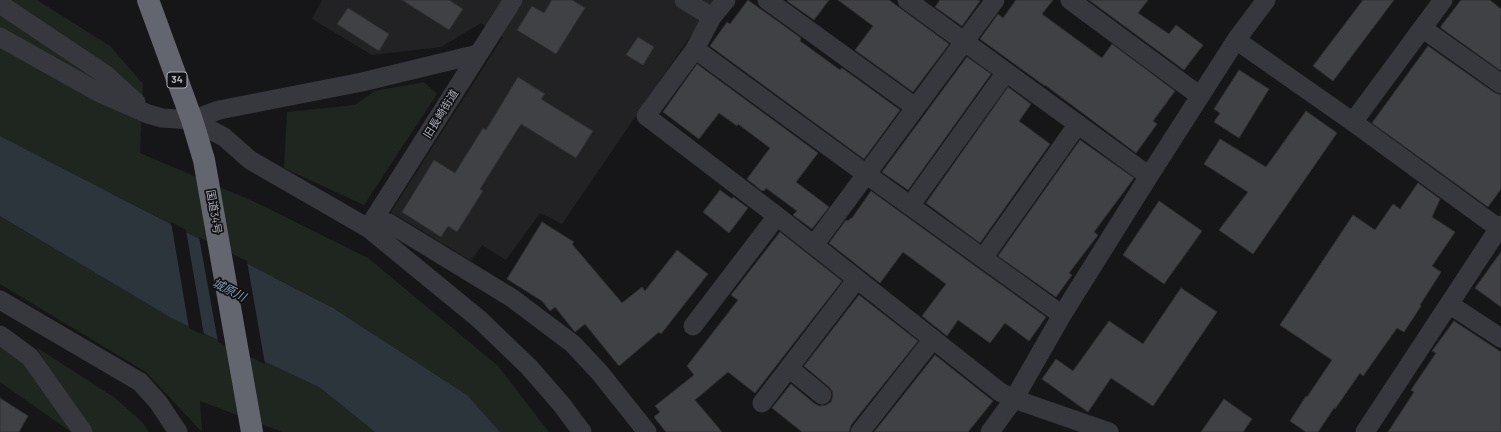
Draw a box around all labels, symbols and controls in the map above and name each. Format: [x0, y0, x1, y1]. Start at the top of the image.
road number: 34 [167, 72, 187, 88]
street label: 旧長崎街道 [421, 87, 461, 141]
street label: 国道34号 [204, 189, 224, 235]
water label: 城原川 [210, 275, 248, 305]

